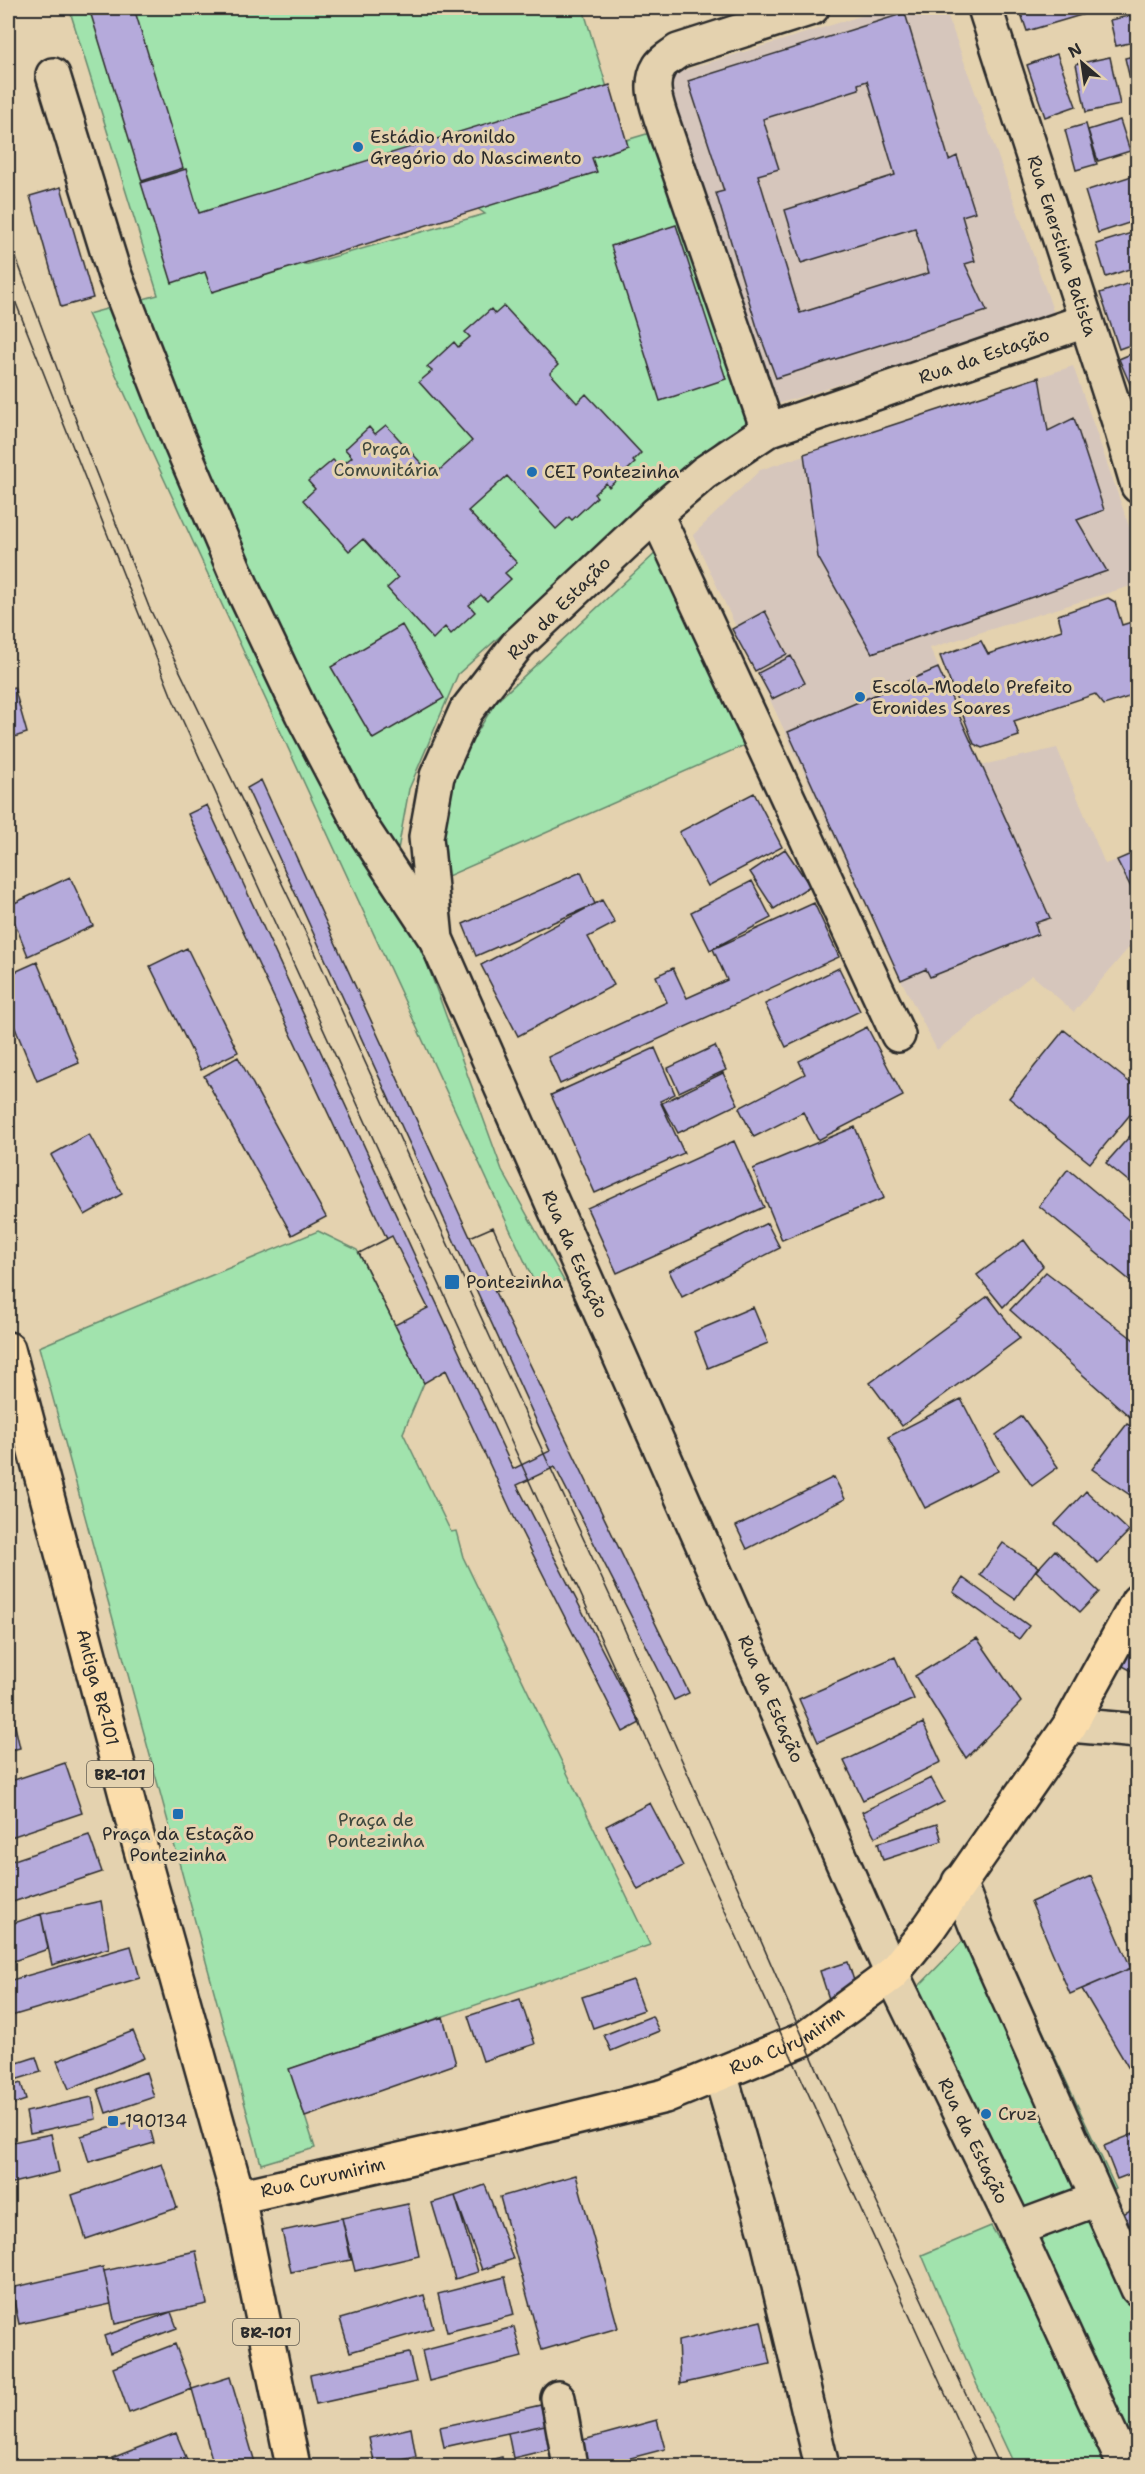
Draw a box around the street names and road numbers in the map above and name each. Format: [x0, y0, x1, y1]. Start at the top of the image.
street label: Rua Enerstina Batista [1021, 152, 1103, 339]
street label: Rua da Estação [915, 322, 1053, 390]
street label: Rua da Estação [502, 551, 616, 665]
street label: Rua da Estação [536, 1187, 614, 1322]
street label: Antiga BR-101 [71, 1626, 124, 1748]
street label: Rua da Estação [732, 1631, 809, 1767]
road number: BR-101 [87, 1761, 153, 1787]
street label: Rua Curumirim [726, 2001, 849, 2080]
street label: Rua da Estação [932, 2074, 1014, 2208]
street label: Rua Curumirim [258, 2152, 387, 2203]
road number: BR-101 [233, 2319, 299, 2345]

